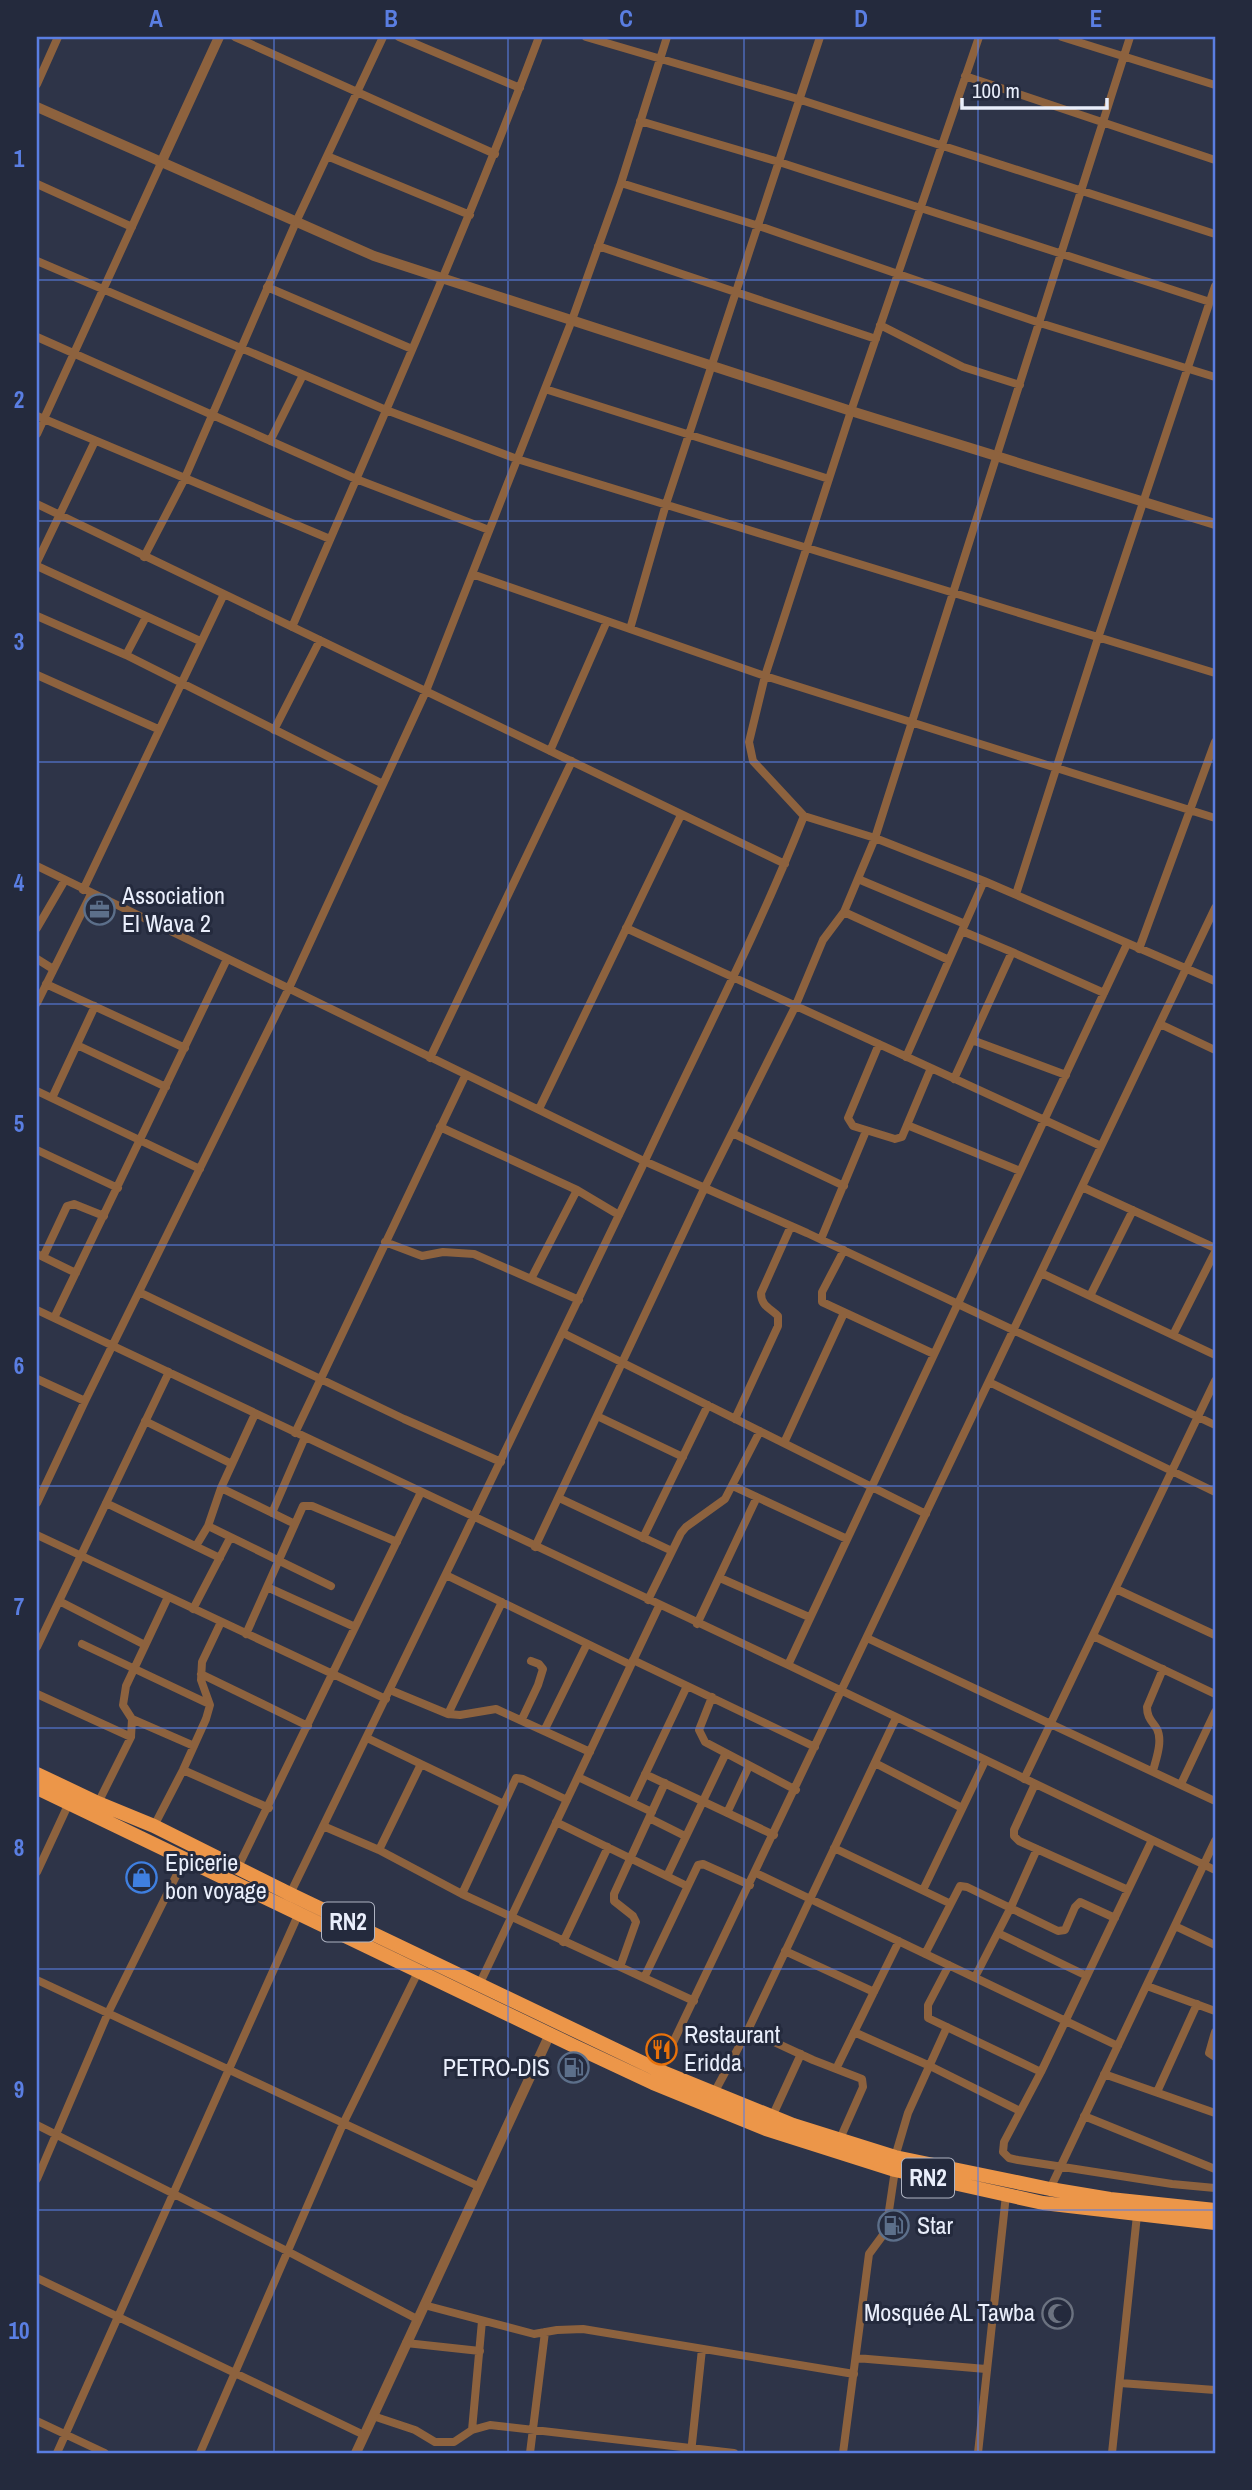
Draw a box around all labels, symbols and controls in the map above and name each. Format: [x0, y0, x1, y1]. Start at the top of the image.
text: A [149, 3, 163, 34]
text: B [384, 3, 398, 34]
text: C [619, 3, 633, 34]
text: D [854, 3, 868, 34]
text: E [1090, 3, 1102, 34]
scale bar [962, 66, 1107, 110]
text: 100 m [972, 76, 1020, 105]
text: 1 [14, 143, 25, 174]
text: 2 [14, 384, 24, 415]
text: 3 [14, 626, 24, 657]
text: 4 [14, 867, 25, 898]
place label: Association El Wava 2 [121, 879, 225, 939]
office icon: Association El Wava 2 [82, 893, 116, 927]
text: 5 [14, 1108, 24, 1139]
text: 6 [14, 1350, 24, 1381]
text: 7 [14, 1591, 24, 1622]
text: 8 [14, 1832, 24, 1863]
place label: Epicerie bon voyage [165, 1846, 267, 1906]
shop icon: Epicerie bon voyage [125, 1860, 159, 1894]
road number: RN2 [322, 1902, 374, 1941]
place label: Restaurant Eridda [684, 2018, 781, 2078]
restaurant icon: Restaurant Eridda [644, 2032, 678, 2066]
place label: PETRO-DIS [443, 2051, 550, 2083]
fuel station icon: PETRO-DIS [556, 2051, 590, 2085]
text: 9 [14, 2074, 24, 2105]
road number: RN2 [902, 2158, 954, 2198]
fuel station icon: Star [877, 2209, 911, 2243]
place label: Star [917, 2209, 954, 2241]
place label: Mosquée AL Tawba [864, 2296, 1035, 2328]
mosque icon: Mosquée AL Tawba [1041, 2296, 1075, 2330]
text: 10 [9, 2315, 29, 2346]

